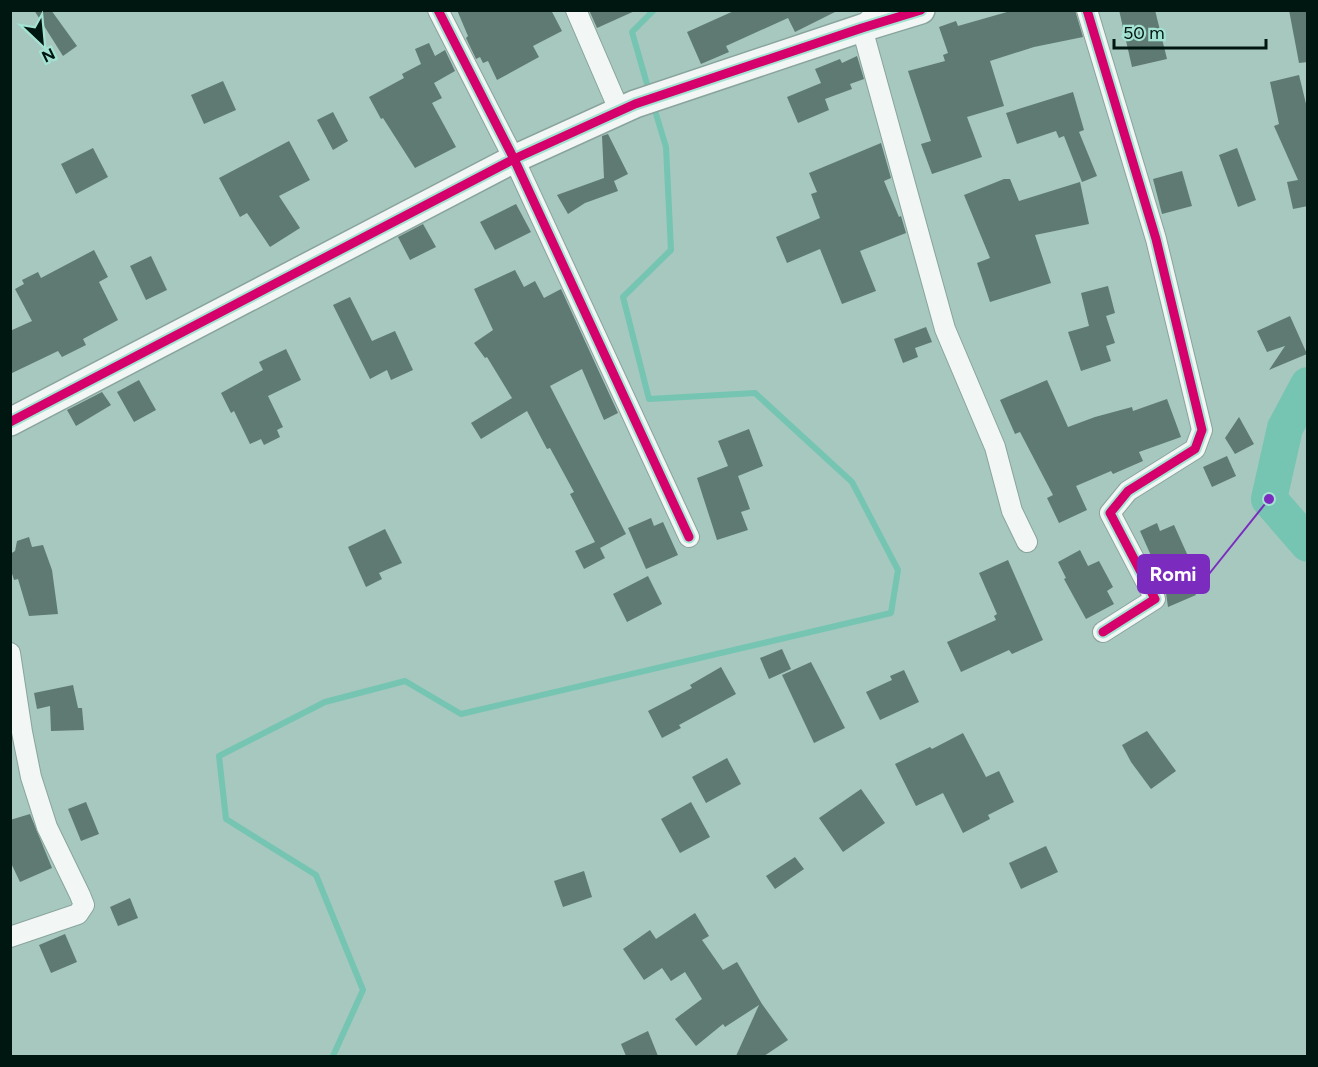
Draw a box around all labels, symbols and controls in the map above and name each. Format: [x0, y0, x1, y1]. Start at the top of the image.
north arrow [12, 12, 72, 72]
scale bar [1114, 12, 1266, 50]
text: 50 m [1123, 22, 1165, 44]
text: N [39, 44, 58, 66]
callout: Romi [1138, 555, 1209, 593]
text: Romi [1149, 562, 1197, 586]

